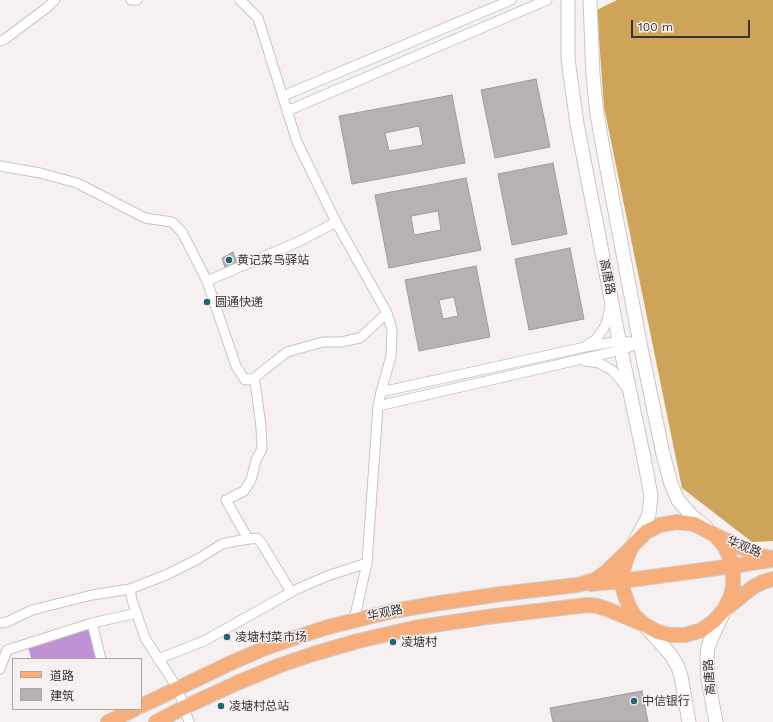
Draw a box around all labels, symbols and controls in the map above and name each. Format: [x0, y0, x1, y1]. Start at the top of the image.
scale bar [633, 12, 752, 38]
text: 100 m [638, 20, 673, 34]
place label: 黄记菜鸟驿站 [237, 253, 309, 267]
marker: 黄记菜鸟驿站 [224, 255, 234, 265]
street label: 高唐路 [596, 258, 618, 296]
place label: 圆通快递 [215, 295, 263, 309]
marker: 圆通快递 [202, 297, 212, 307]
street label: 华观路 [725, 533, 763, 561]
street label: 华观路 [366, 602, 404, 624]
place label: 凌塘村菜市场 [235, 630, 307, 644]
marker: 凌塘村菜市场 [222, 632, 232, 642]
place label: 凌塘村 [401, 635, 437, 649]
marker: 凌塘村 [388, 637, 398, 647]
legend [12, 658, 142, 710]
street label: 高唐路 [701, 658, 719, 696]
text: 道路 [50, 669, 74, 683]
text: 建筑 [50, 689, 74, 703]
place label: 中信银行 [642, 694, 690, 708]
marker: 中信银行 [629, 696, 639, 706]
place label: 凌塘村总站 [229, 699, 289, 713]
marker: 凌塘村总站 [216, 701, 226, 711]

